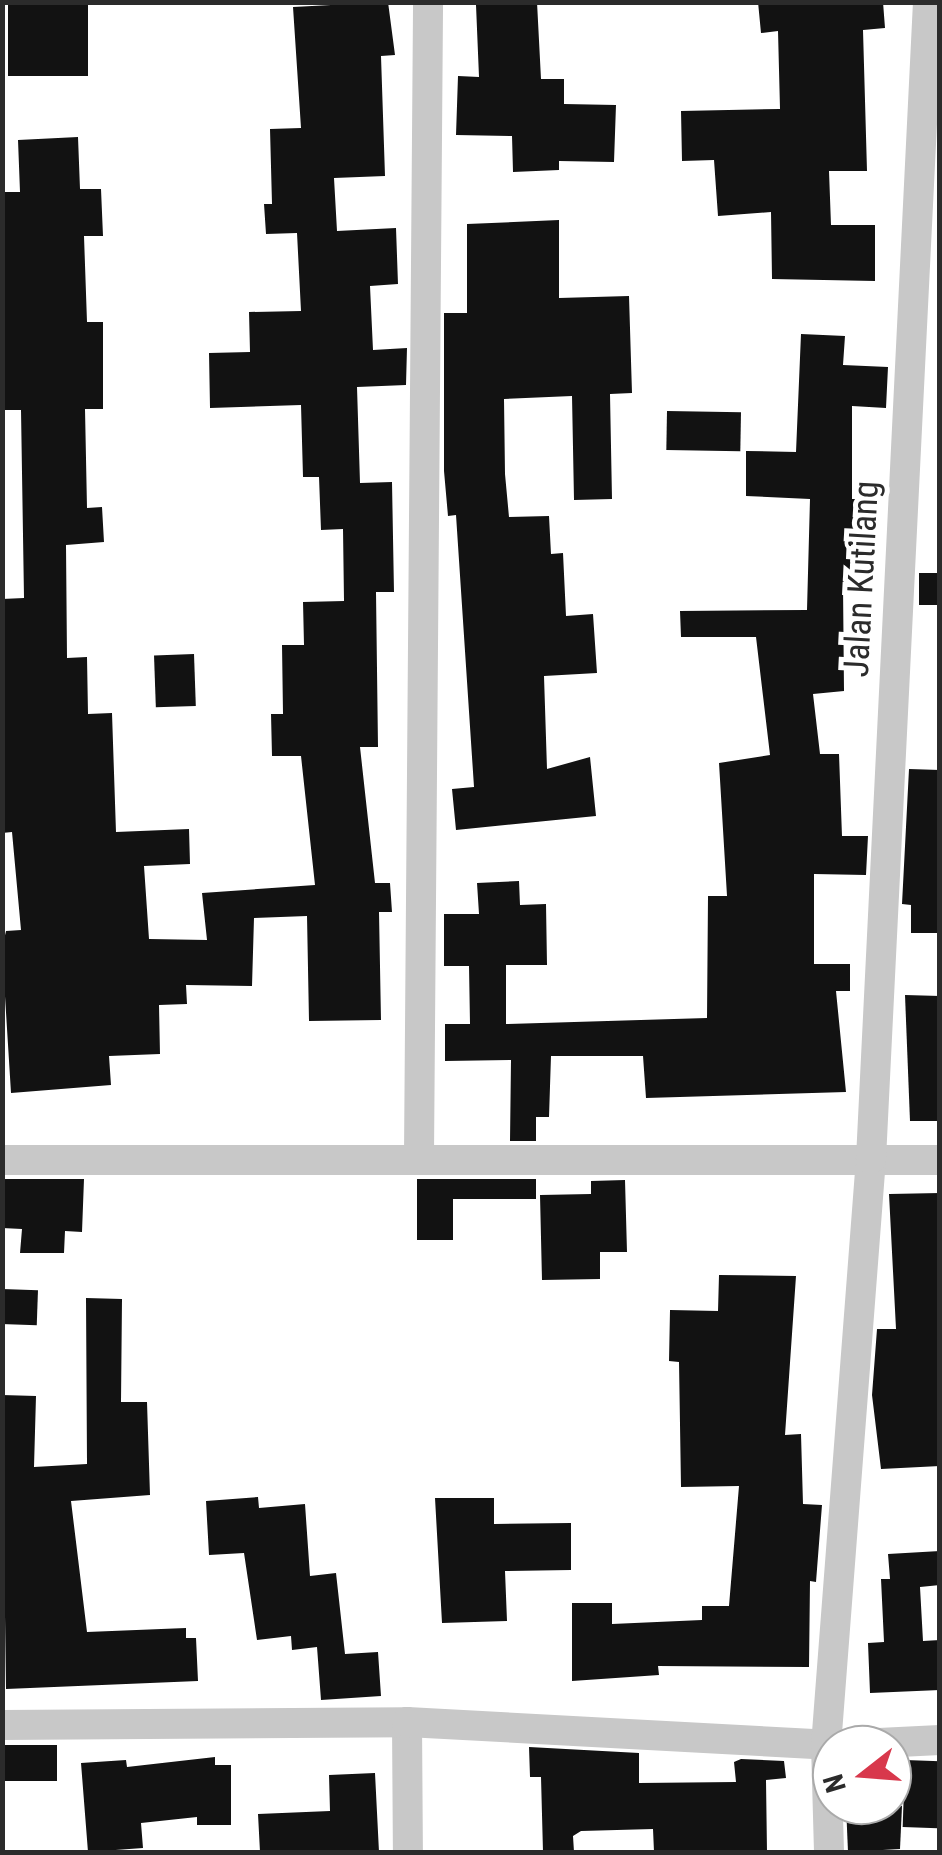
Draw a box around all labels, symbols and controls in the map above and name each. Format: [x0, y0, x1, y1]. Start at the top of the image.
street label: Jalan Kutilang [836, 480, 888, 678]
north arrow [812, 1725, 912, 1825]
text: N [816, 1770, 853, 1796]

